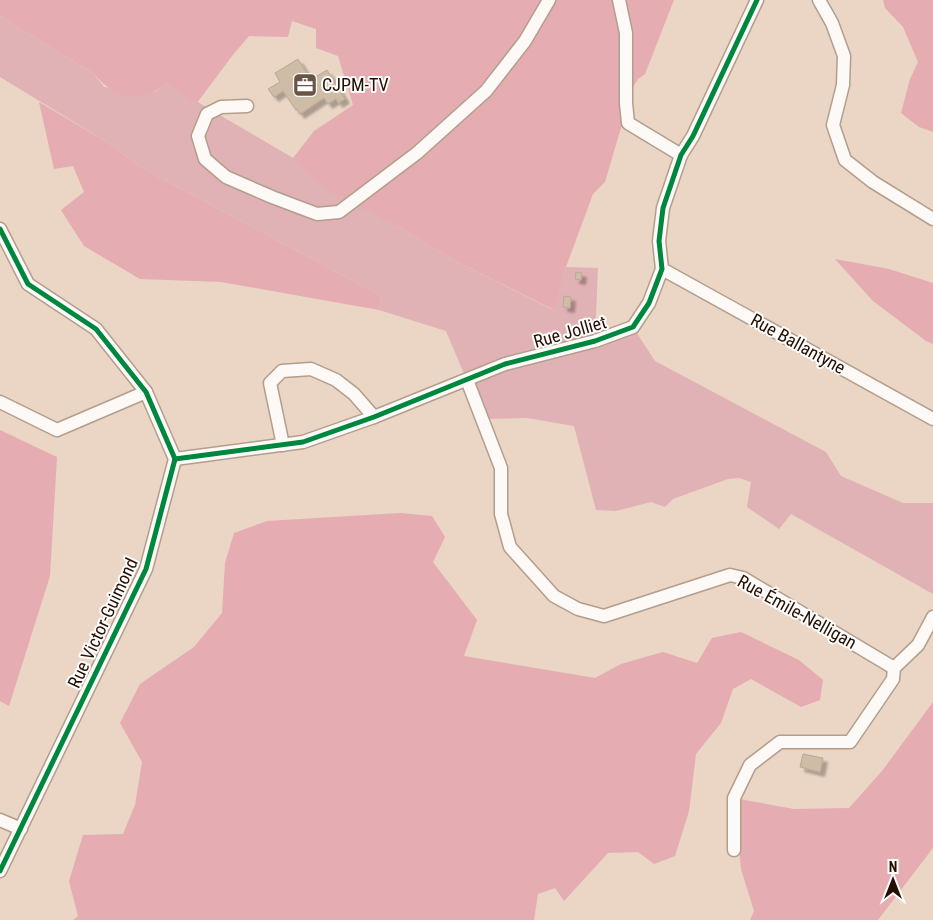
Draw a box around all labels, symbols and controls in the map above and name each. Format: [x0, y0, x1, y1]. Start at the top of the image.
office icon: CJPM-TV [292, 72, 318, 98]
place label: CJPM-TV [322, 74, 389, 95]
street label: Rue Ballantyne [747, 309, 849, 378]
street label: Rue Jolliet [531, 311, 609, 352]
street label: Rue Victor-Guimond [63, 554, 142, 691]
street label: Rue Émile-Nelligan [734, 570, 860, 653]
north arrow [868, 855, 918, 905]
text: N [889, 859, 897, 875]

